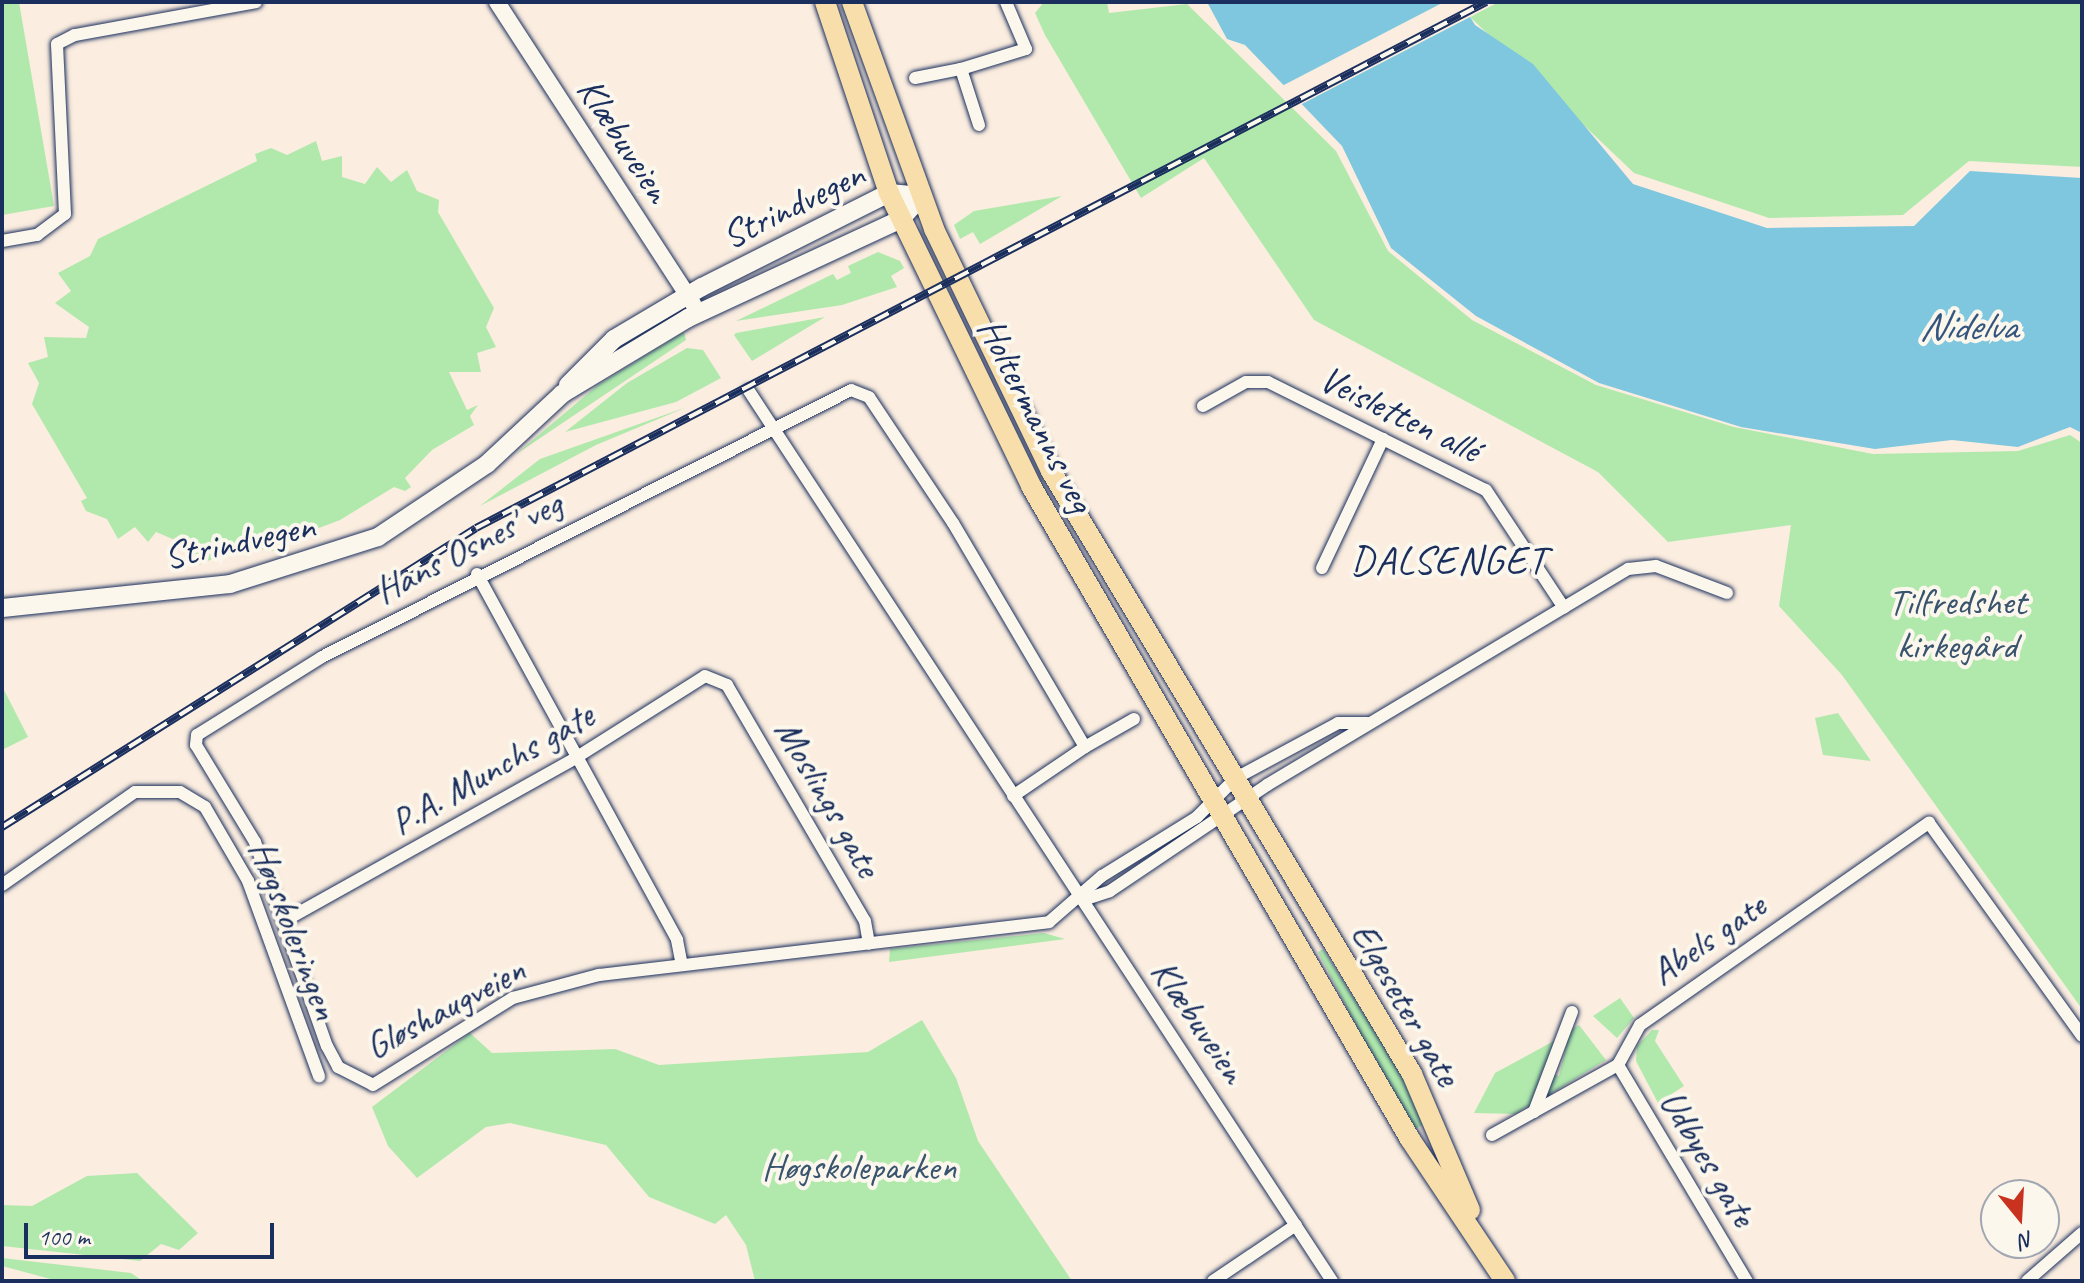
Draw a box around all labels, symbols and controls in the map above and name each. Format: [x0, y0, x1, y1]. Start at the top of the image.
street label: Klæbuveien [567, 69, 681, 211]
street label: Strindvegen [714, 151, 872, 259]
water label: Nidelva [1919, 302, 2017, 350]
street label: Holtermanns veg [968, 310, 1104, 520]
street label: Veisletten allé [1312, 355, 1488, 473]
street label: Hans Osnes' veg [367, 480, 569, 614]
street label: Strindvegen [160, 503, 318, 579]
district label: DALSENGET [1349, 536, 1549, 584]
park label: Tilfredshet kirkegård [1888, 579, 2026, 668]
street label: P.A. Munchs gate [382, 693, 602, 845]
street label: Moslings gate [764, 711, 892, 885]
street label: Høgskoleringen [239, 834, 349, 1026]
street label: Abels gate [1641, 883, 1775, 995]
street label: Elgeseter gate [1341, 914, 1471, 1094]
street label: Gløshaugveien [357, 947, 533, 1069]
street label: Klæbuveien [1141, 951, 1257, 1091]
street label: Udbyes gate [1649, 1081, 1767, 1235]
park label: Høgskoleparken [762, 1144, 956, 1190]
north arrow [1980, 1179, 2060, 1259]
scale bar [28, 1207, 278, 1257]
text: 100 m [38, 1222, 90, 1252]
text: N [2016, 1225, 2038, 1255]

